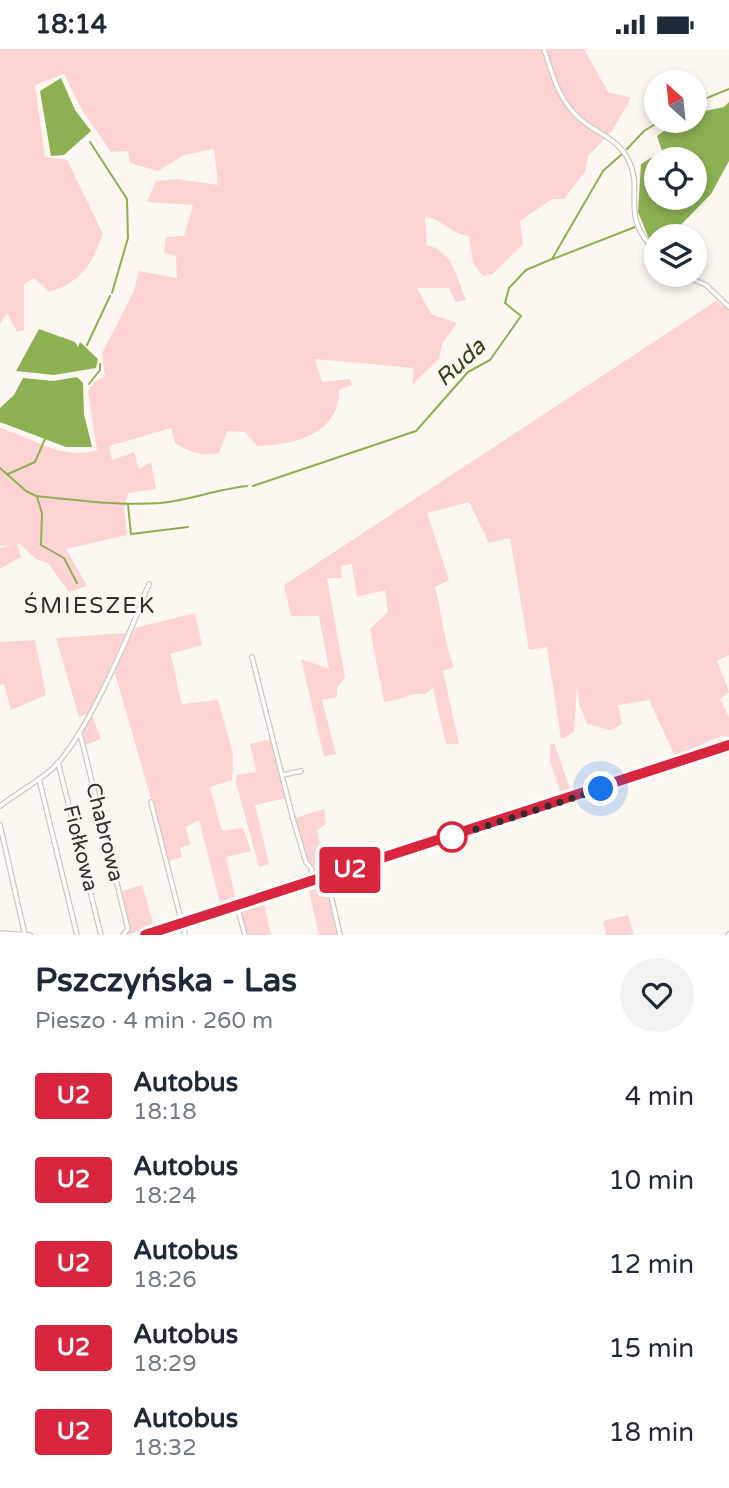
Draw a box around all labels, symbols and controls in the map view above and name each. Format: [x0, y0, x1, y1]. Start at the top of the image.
text: 18:14 [35, 9, 107, 40]
north arrow [644, 70, 707, 133]
map controls [644, 70, 707, 287]
button: locate [644, 147, 707, 210]
button: layers [644, 224, 707, 287]
water label: Ruda [430, 332, 492, 393]
district label: ŚMIESZEK [24, 592, 156, 620]
your location [583, 771, 618, 806]
street label: Chabrowa [80, 780, 129, 884]
street label: Fiołkowa [58, 802, 103, 894]
unlabelled marker [437, 822, 467, 852]
line badge: U2 [318, 847, 382, 893]
text: U2 [333, 855, 367, 884]
button: heart [620, 958, 694, 1032]
text: Pszczyńska - Las [35, 961, 297, 1000]
text: Pieszo · 4 min · 260 m [35, 1007, 273, 1035]
text: Autobus [133, 1067, 238, 1098]
text: U2 [57, 1081, 90, 1110]
text: 4 min [625, 1081, 694, 1112]
text: 18:18 [133, 1098, 197, 1126]
text: Autobus [133, 1151, 238, 1182]
text: U2 [57, 1165, 90, 1194]
text: 10 min [608, 1165, 694, 1196]
text: 18:24 [133, 1182, 197, 1210]
text: Autobus [133, 1235, 238, 1266]
text: U2 [57, 1249, 90, 1278]
text: 12 min [608, 1249, 694, 1280]
text: 18:26 [133, 1266, 197, 1294]
text: Autobus [133, 1319, 238, 1350]
text: U2 [57, 1333, 90, 1362]
text: 15 min [608, 1333, 694, 1364]
text: 18:29 [133, 1350, 197, 1378]
text: Autobus [133, 1403, 238, 1434]
text: U2 [57, 1417, 90, 1446]
text: 18 min [608, 1417, 694, 1448]
text: 18:32 [133, 1434, 197, 1462]

